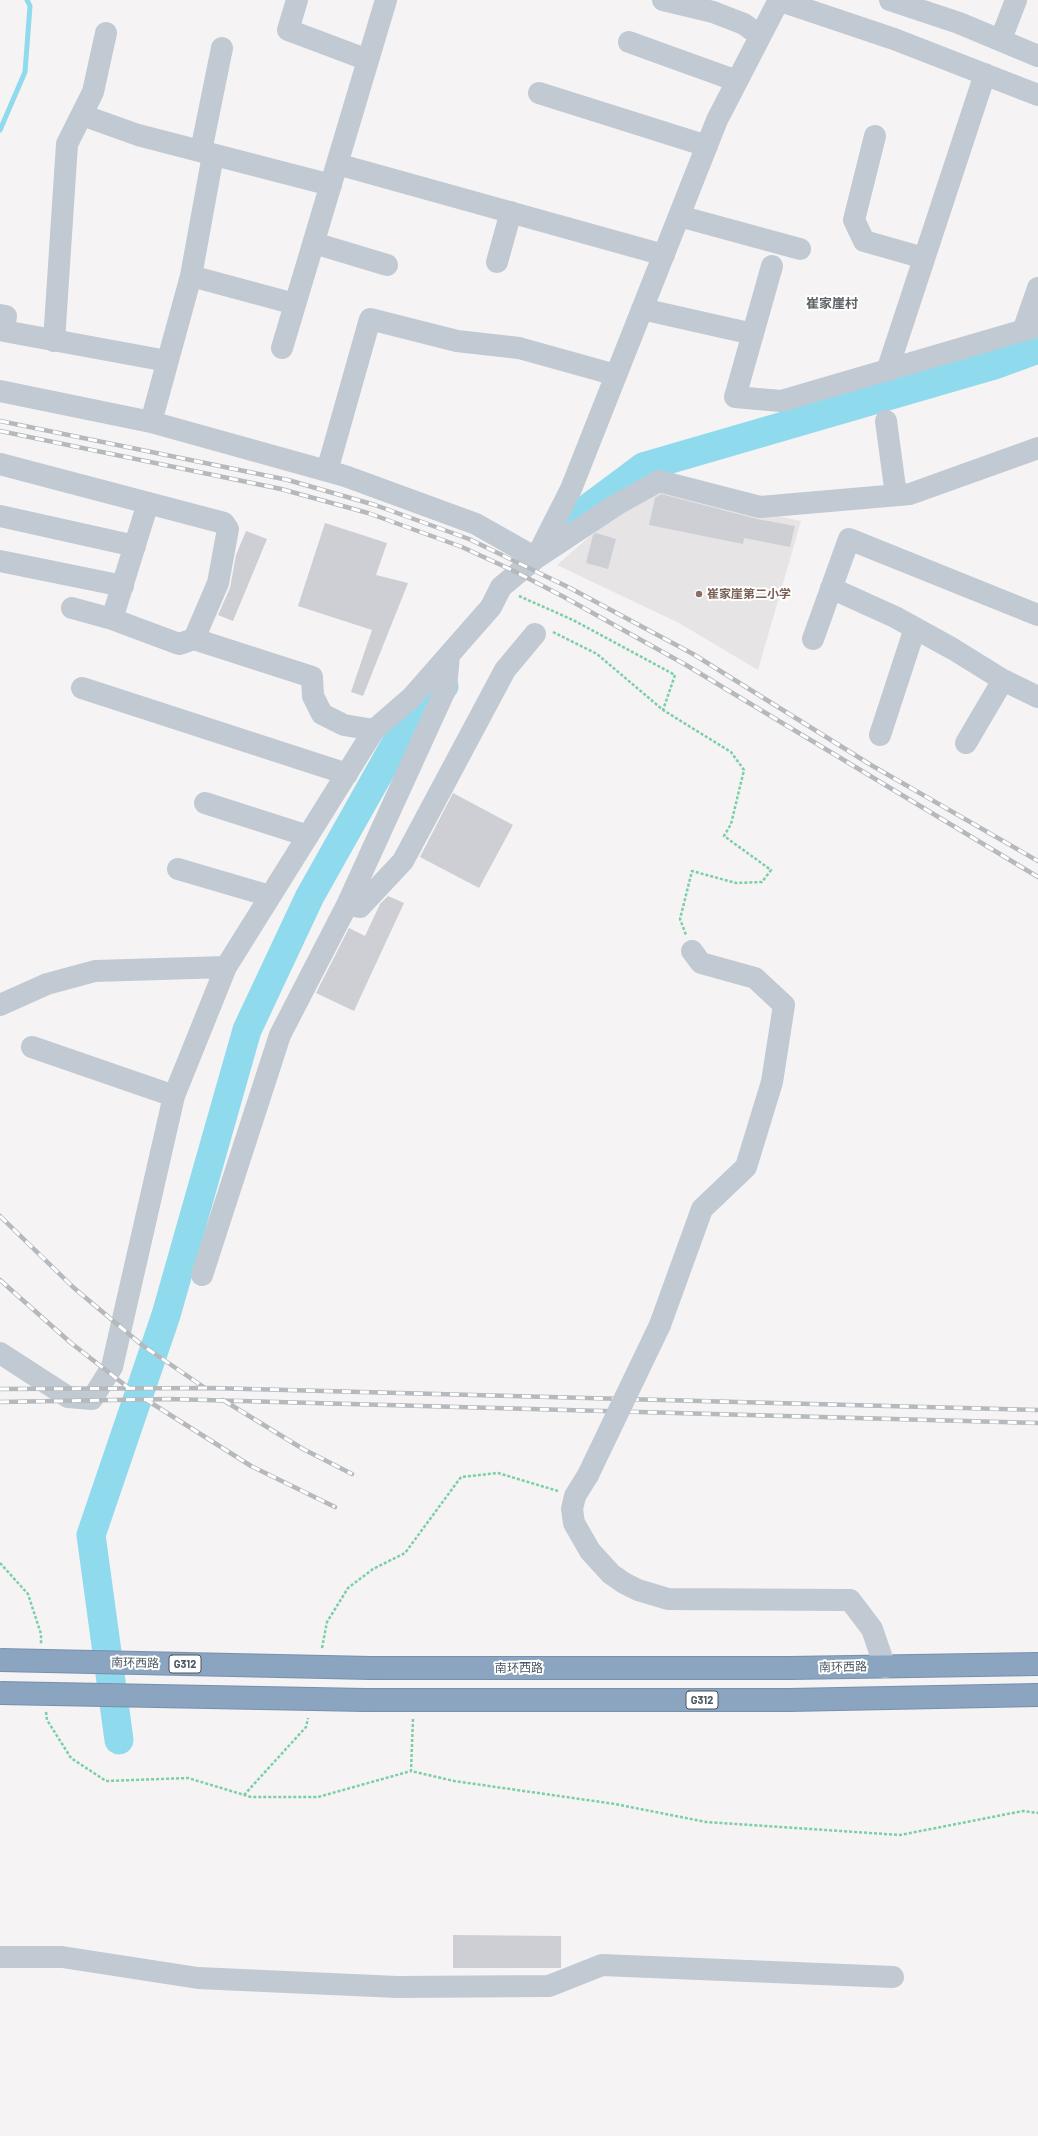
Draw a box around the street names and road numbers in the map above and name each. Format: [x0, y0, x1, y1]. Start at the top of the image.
street label: 南环西路 [111, 1655, 159, 1671]
road number: G312 [169, 1655, 201, 1673]
street label: 南环西路 [819, 1659, 867, 1675]
street label: 南环西路 [495, 1661, 543, 1675]
road number: G312 [686, 1691, 718, 1709]

